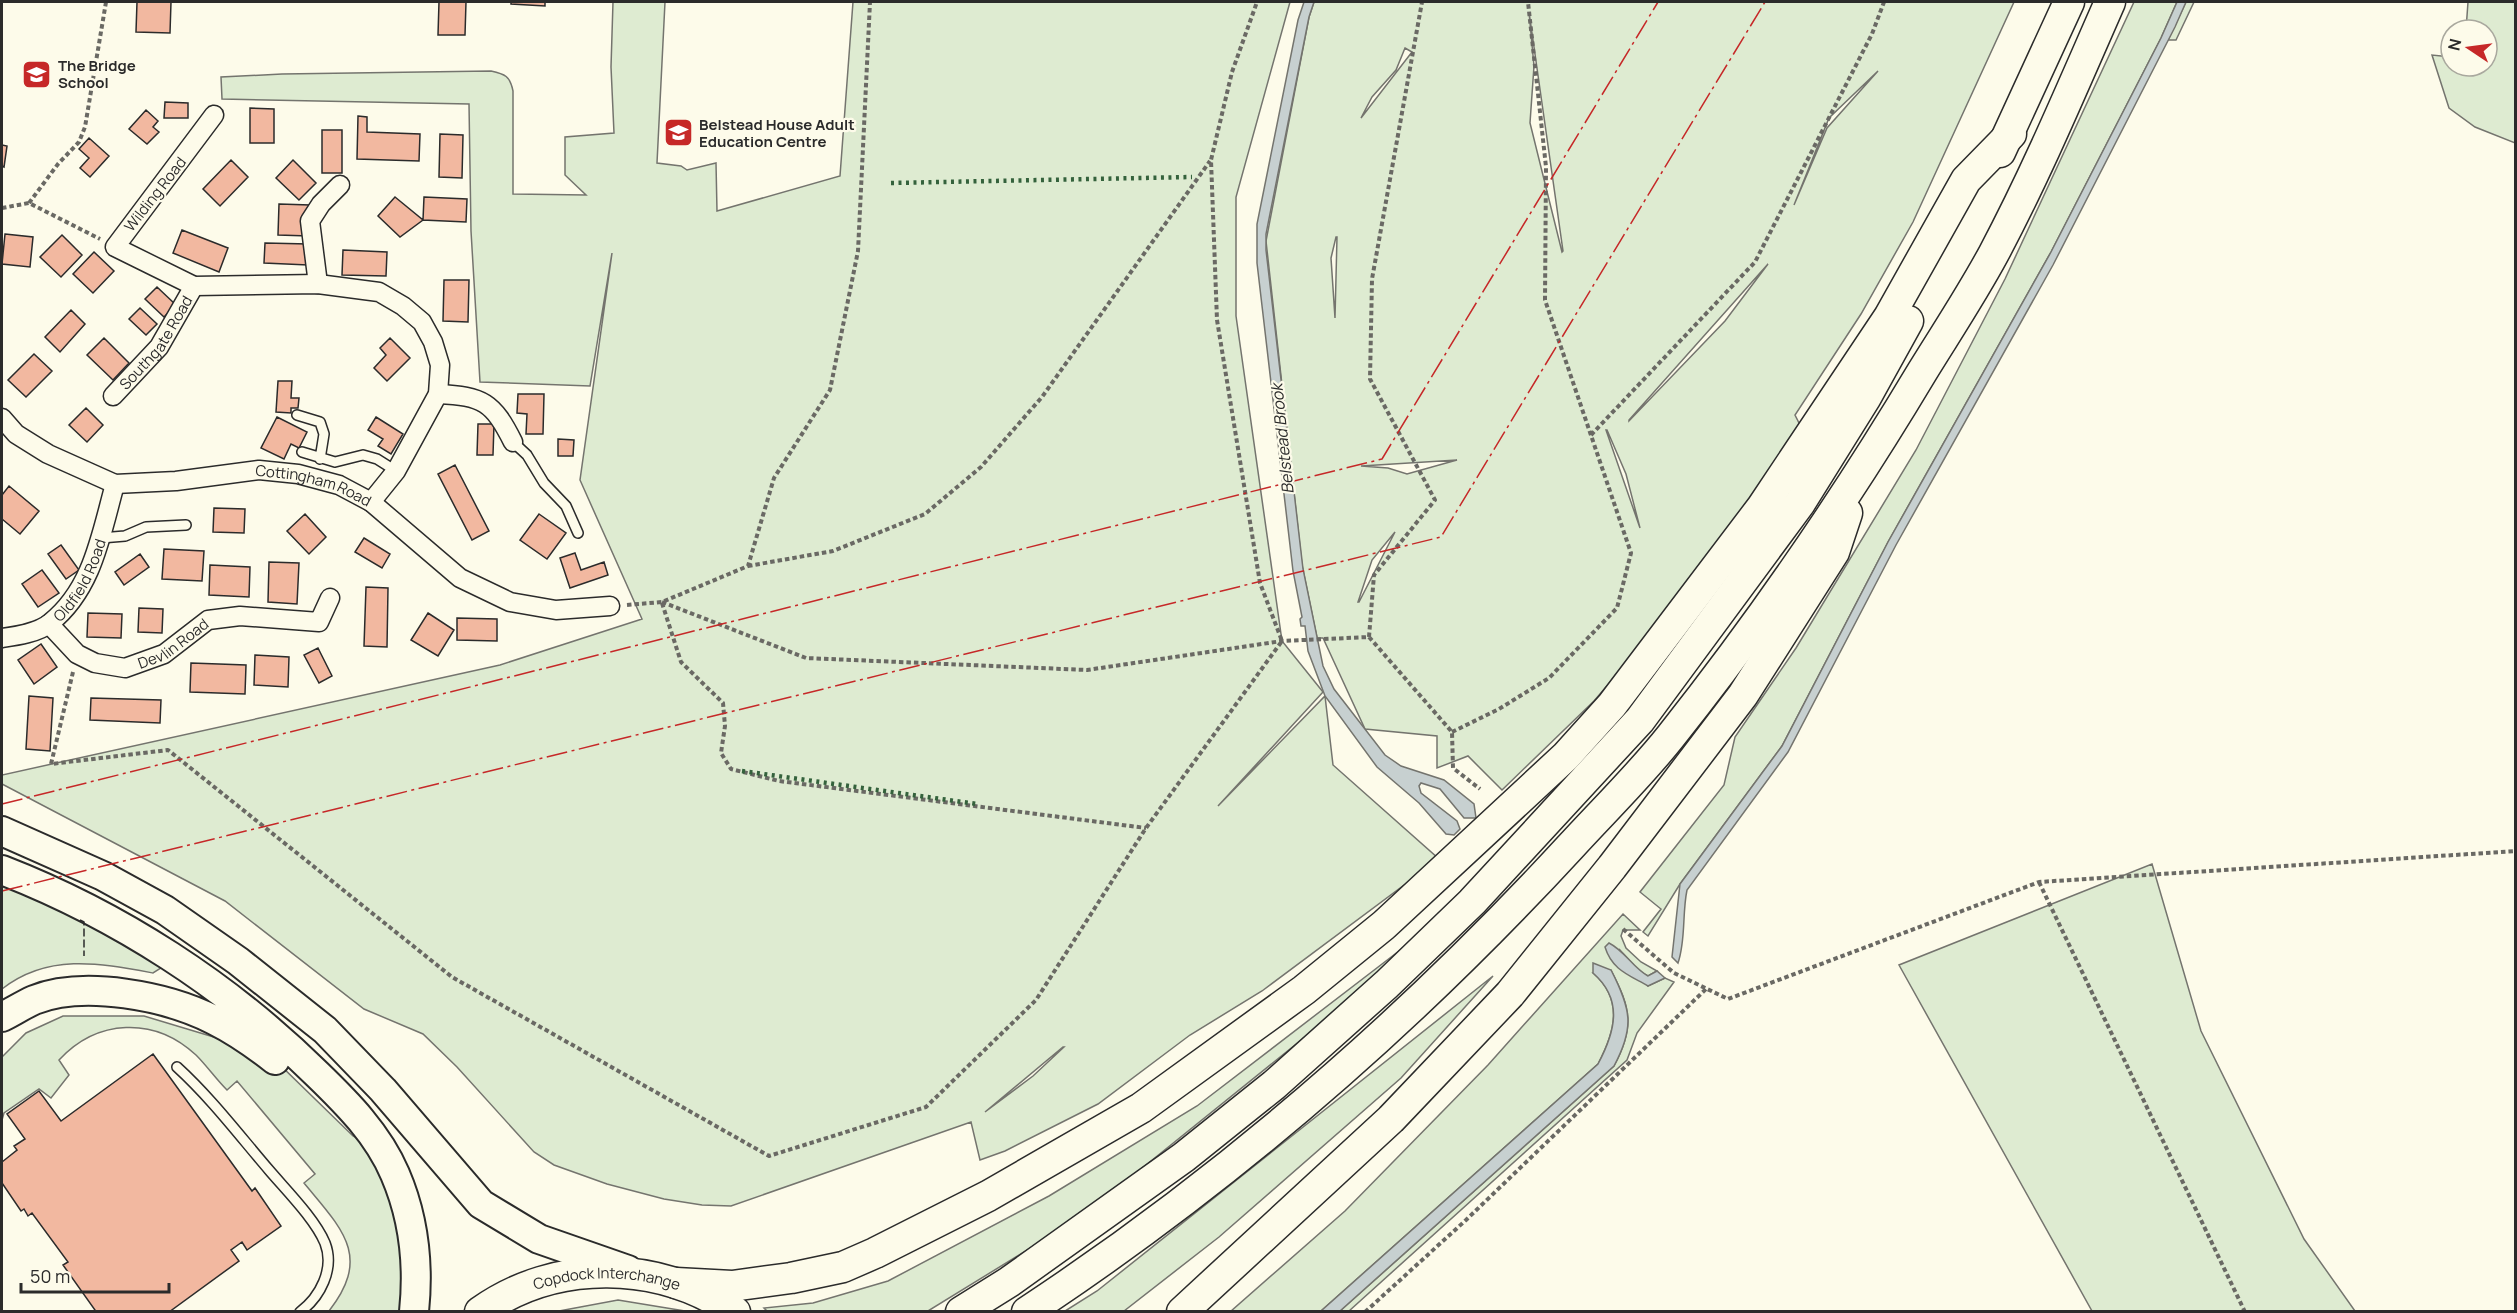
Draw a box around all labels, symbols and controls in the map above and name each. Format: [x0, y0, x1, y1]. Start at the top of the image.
north arrow [2439, 18, 2499, 78]
text: N [2442, 37, 2466, 53]
place label: The Bridge School [58, 55, 136, 93]
school or university icon: The Bridge School [21, 58, 53, 90]
place label: Belstead House Adult Education Centre [699, 114, 855, 152]
school or university icon: Belstead House Adult Education Centre [662, 117, 694, 149]
street label: Wilding Road [119, 152, 191, 236]
street label: Southgate Road [114, 292, 197, 394]
water label: Belstead Brook [1265, 381, 1299, 495]
street label: Cottingham Road [254, 459, 375, 511]
street label: Oldfield Road [48, 536, 110, 626]
street label: Devlin Road [135, 613, 213, 673]
scale bar [21, 1256, 170, 1294]
street label: Copdock Interchange [530, 1262, 684, 1295]
text: 50 m [30, 1264, 70, 1288]

